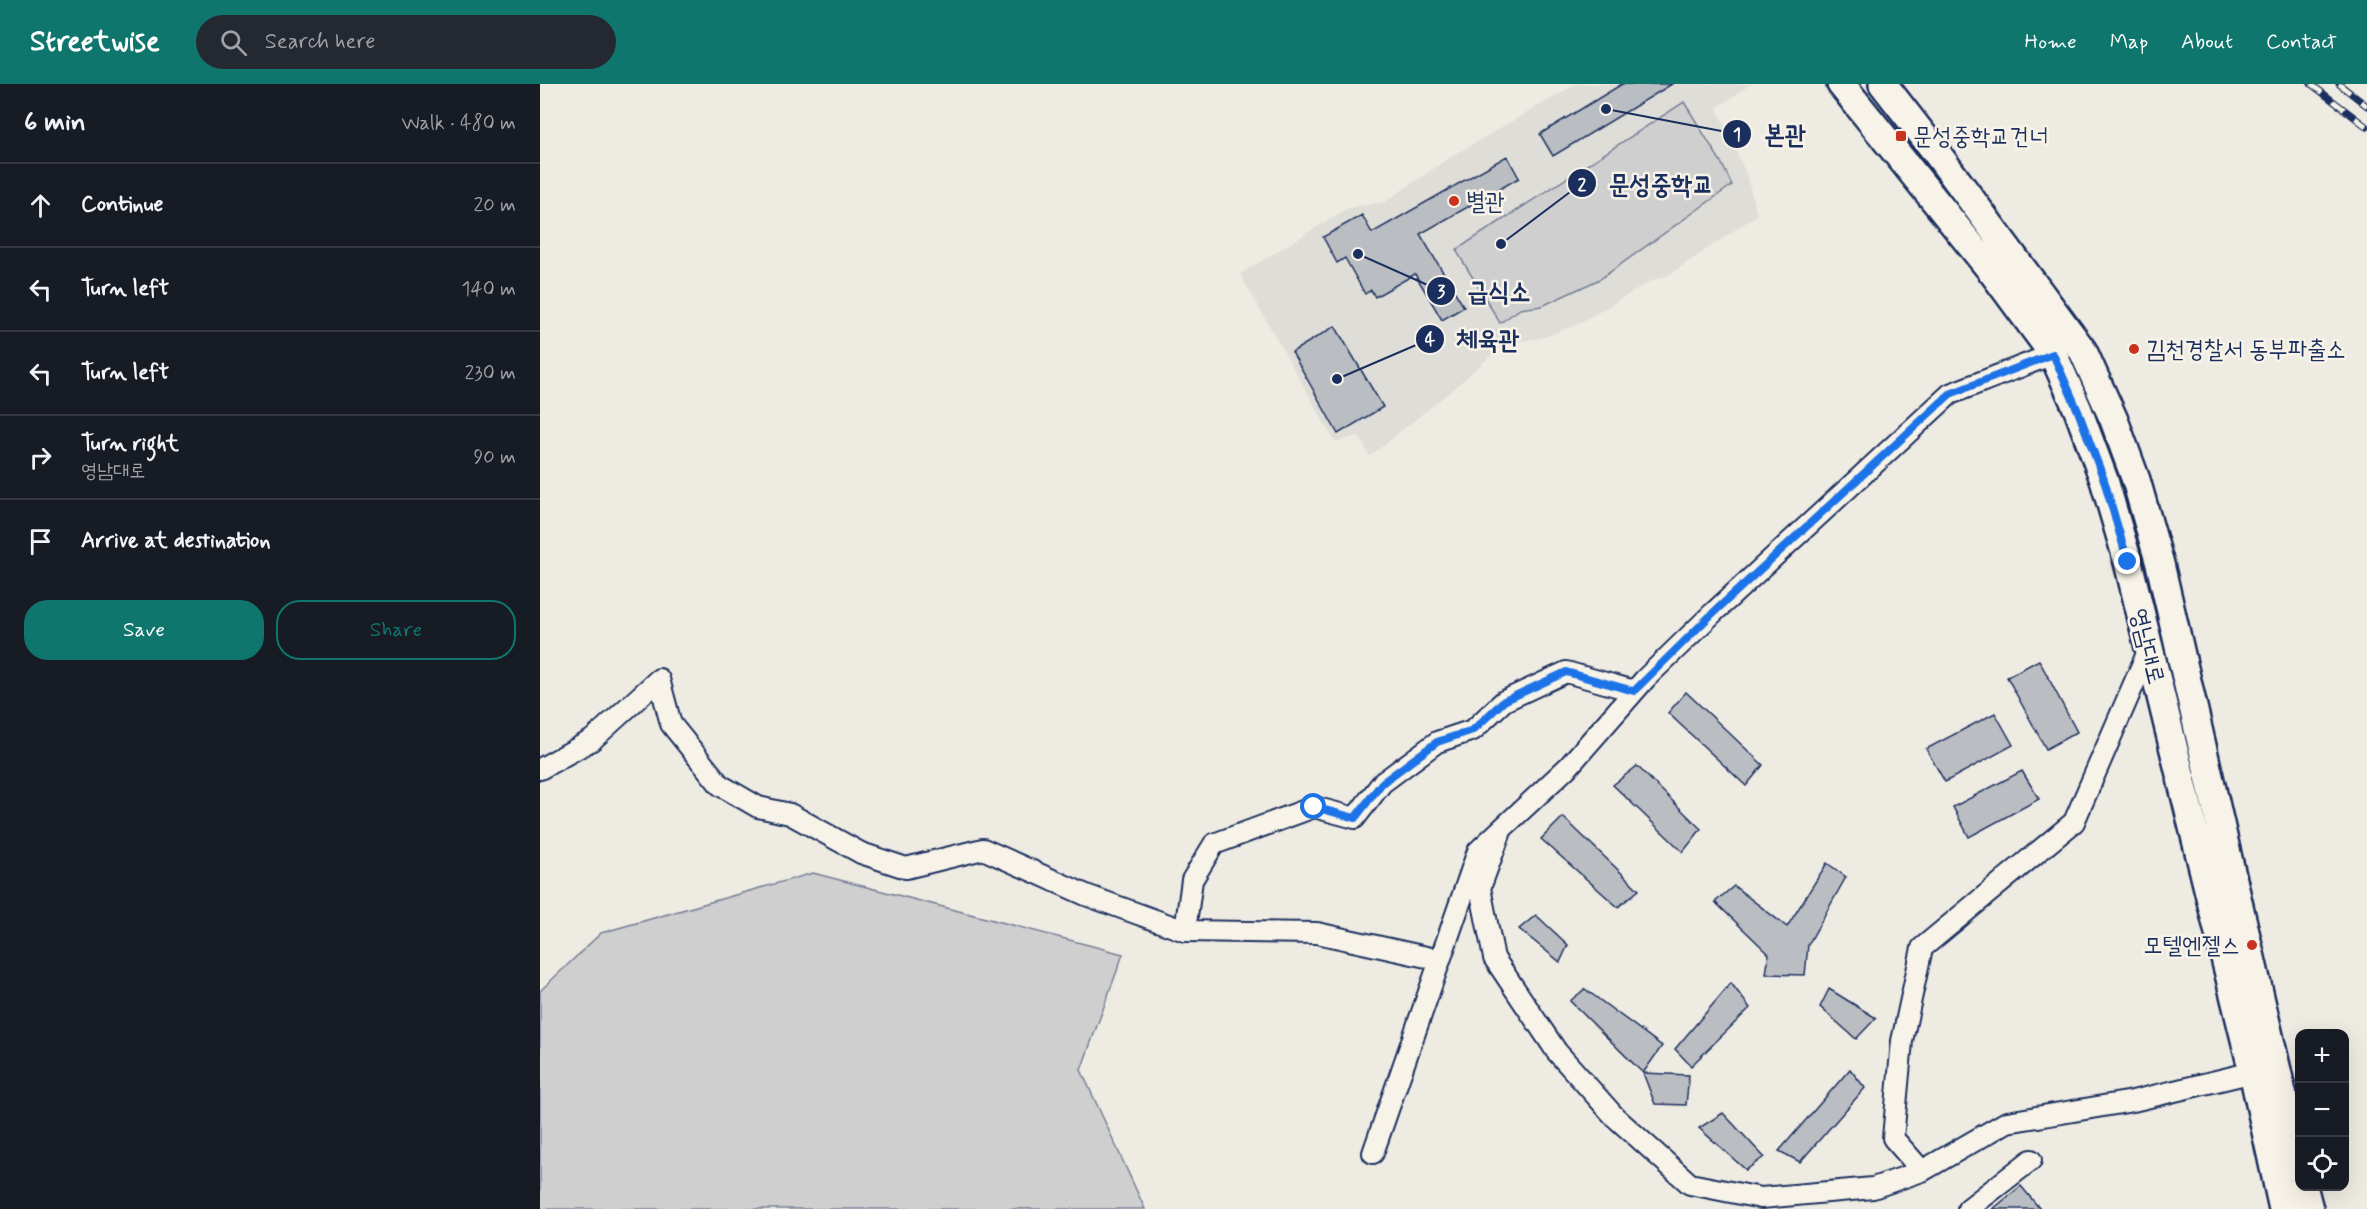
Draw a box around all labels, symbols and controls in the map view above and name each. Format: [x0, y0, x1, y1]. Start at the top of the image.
search box [196, 15, 616, 69]
text: Streetwise [30, 24, 160, 61]
icon: search [217, 26, 250, 59]
text: Search here [265, 28, 375, 56]
text: Home [2025, 28, 2077, 56]
text: Map [2110, 28, 2148, 56]
text: About [2181, 28, 2233, 56]
text: Contact [2266, 28, 2337, 56]
text: 6 min [24, 106, 86, 140]
text: Walk · 480 m [401, 110, 516, 137]
callout: 본관 [1722, 112, 1817, 156]
text: 본관 [1764, 119, 1806, 153]
place label: 문성중학교건너 [1913, 122, 2048, 153]
text: 1 [1733, 123, 1741, 147]
marker: 문성중학교건너 [1894, 129, 1908, 143]
callout: 문성중학교 [1567, 161, 1725, 205]
text: 문성중학교 [1609, 169, 1713, 203]
text: 2 [1578, 173, 1587, 197]
place label: 별관 [1466, 187, 1505, 218]
icon: ahead [24, 189, 57, 222]
text: Continue [81, 191, 163, 219]
text: 20 m [473, 192, 516, 219]
marker: 별관 [1447, 194, 1461, 208]
callout: 급식소 [1426, 269, 1543, 313]
icon: left [24, 273, 57, 306]
text: Turn left [81, 275, 169, 303]
text: 140 m [462, 276, 516, 303]
text: 급식소 [1468, 276, 1530, 310]
text: 3 [1437, 280, 1446, 304]
callout: 체육관 [1415, 317, 1532, 361]
text: 체육관 [1456, 324, 1519, 358]
text: 4 [1425, 328, 1436, 352]
place label: 김천경찰서 동부파출소 [2146, 335, 2346, 366]
marker: 김천경찰서 동부파출소 [2127, 342, 2141, 356]
icon: left [24, 357, 57, 390]
text: Turn left [81, 359, 169, 387]
text: 230 m [464, 360, 516, 387]
text: Turn right [81, 430, 179, 458]
icon: right [24, 441, 57, 474]
text: 90 m [473, 444, 516, 471]
text: 영남대로 [81, 458, 145, 485]
icon: arrive [24, 525, 57, 558]
text: Arrive at destination [81, 527, 271, 555]
route end [2114, 548, 2140, 574]
button: Save [24, 600, 264, 660]
button: Share [276, 600, 516, 660]
street label: 영남대로 [2122, 605, 2171, 688]
route start [1300, 793, 1326, 819]
place label: 모텔엔젤스 [2143, 931, 2240, 962]
marker: 모텔엔젤스 [2245, 938, 2259, 952]
map controls [2295, 1029, 2349, 1191]
button: + [2295, 1029, 2349, 1083]
button: − [2295, 1083, 2349, 1137]
button: locate [2295, 1137, 2349, 1191]

